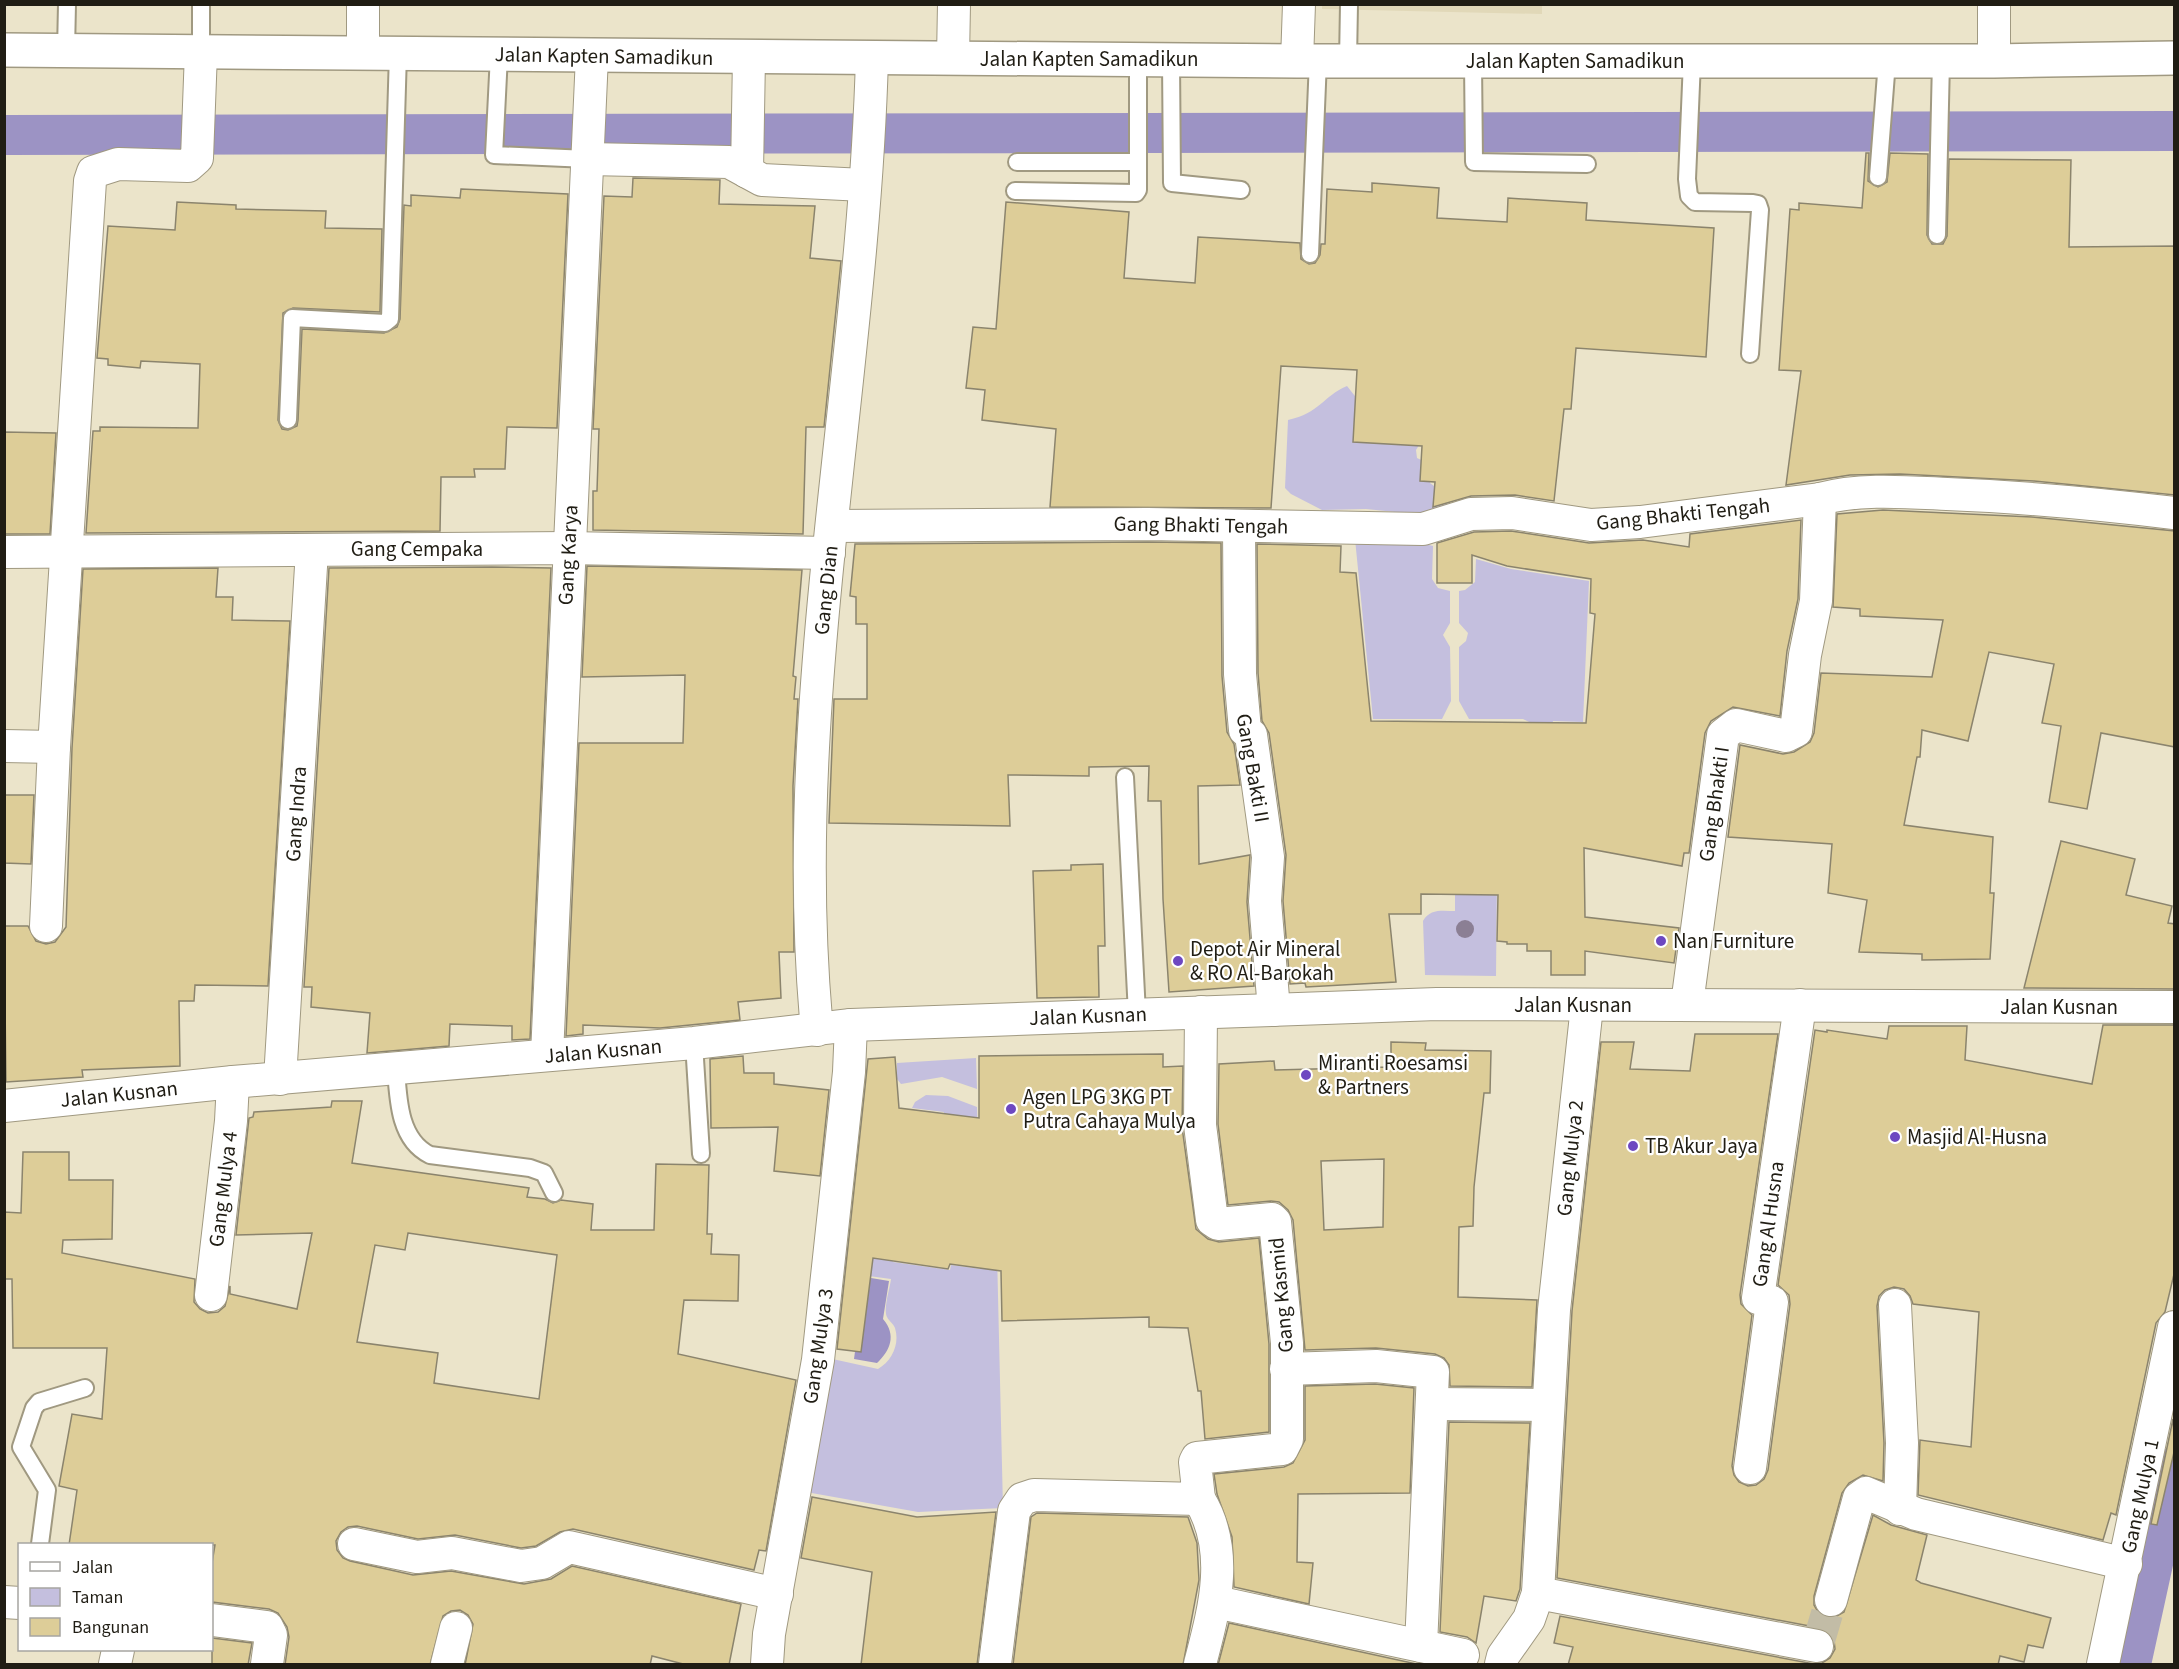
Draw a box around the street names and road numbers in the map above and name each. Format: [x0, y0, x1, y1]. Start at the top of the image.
street label: Jalan Kapten Samadikun [494, 39, 714, 73]
street label: Jalan Kapten Samadikun [980, 44, 1198, 74]
street label: Jalan Kapten Samadikun [1466, 46, 1684, 76]
street label: Gang Bhakti Tengah [1595, 490, 1771, 538]
street label: Gang Karya [550, 504, 586, 606]
street label: Gang Bhakti Tengah [1113, 508, 1289, 542]
street label: Gang Cempaka [351, 534, 483, 564]
street label: Gang Dian [806, 544, 846, 636]
street label: Gang Bakti II [1229, 711, 1277, 825]
street label: Gang Bhakti I [1691, 744, 1737, 864]
street label: Gang Indra [278, 765, 314, 863]
street label: Jalan Kusnan [1514, 990, 1632, 1020]
street label: Jalan Kusnan [2000, 992, 2118, 1022]
street label: Jalan Kusnan [1029, 999, 1147, 1033]
street label: Jalan Kusnan [543, 1031, 663, 1071]
street label: Jalan Kusnan [59, 1073, 179, 1115]
street label: Gang Mulya 2 [1549, 1099, 1591, 1217]
street label: Gang Mulya 4 [201, 1129, 245, 1249]
street label: Gang Al Husna [1744, 1159, 1792, 1289]
street label: Gang Kasmid [1261, 1236, 1301, 1354]
street label: Gang Mulya 3 [795, 1286, 841, 1406]
street label: Gang Mulya 1 [2113, 1436, 2167, 1556]

